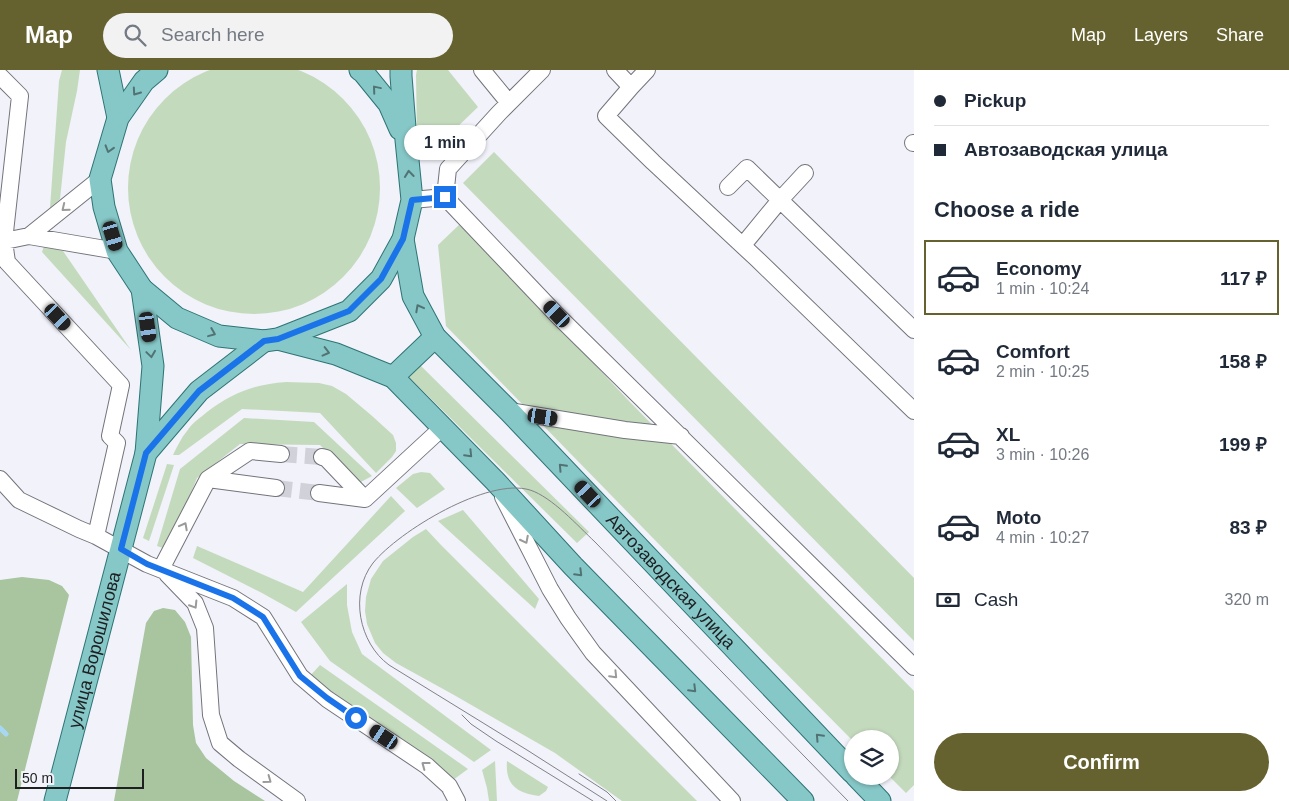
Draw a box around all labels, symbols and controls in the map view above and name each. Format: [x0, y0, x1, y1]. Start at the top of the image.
search box [103, 13, 453, 58]
text: Map [25, 21, 73, 48]
icon: search [121, 21, 149, 49]
text: Search here [161, 24, 265, 45]
text: Map [1071, 25, 1106, 45]
text: Layers [1134, 25, 1188, 45]
text: Share [1216, 25, 1264, 45]
one-way arrow [373, 85, 382, 94]
one-way arrow [133, 87, 142, 96]
text: Pickup [964, 90, 1026, 111]
callout: 1 min [404, 124, 486, 160]
text: 1 min [424, 134, 466, 151]
text: Автозаводская улица [964, 139, 1167, 160]
one-way arrow [105, 144, 115, 152]
one-way arrow [404, 170, 415, 178]
route end [434, 186, 456, 208]
text: Choose a ride [934, 197, 1079, 222]
one-way arrow [62, 202, 71, 211]
car [101, 219, 124, 253]
icon: car [936, 255, 981, 300]
text: Economy [996, 258, 1082, 279]
text: 117 ₽ [1220, 268, 1267, 289]
text: 1 min · 10:24 [996, 280, 1089, 297]
car [541, 298, 572, 330]
car [42, 301, 73, 333]
one-way arrow [415, 304, 425, 313]
car [138, 311, 157, 343]
one-way arrow [207, 327, 216, 337]
icon: car [936, 338, 981, 383]
text: Comfort [996, 341, 1070, 362]
one-way arrow [321, 346, 329, 356]
one-way arrow [146, 350, 156, 359]
text: 158 ₽ [1219, 351, 1267, 372]
text: 2 min · 10:25 [996, 363, 1089, 380]
car [527, 407, 558, 427]
icon: car [936, 421, 981, 466]
text: XL [996, 424, 1020, 445]
text: 199 ₽ [1219, 434, 1267, 455]
text: 3 min · 10:26 [996, 446, 1089, 463]
one-way arrow [463, 448, 472, 457]
one-way arrow [559, 464, 568, 473]
car [572, 478, 603, 510]
icon: car [936, 504, 981, 549]
text: Moto [996, 507, 1041, 528]
street label: Автозаводская улица [602, 510, 740, 654]
text: 83 ₽ [1230, 517, 1267, 538]
one-way arrow [178, 522, 188, 531]
text: 4 min · 10:27 [996, 529, 1089, 546]
one-way arrow [519, 535, 529, 544]
one-way arrow [573, 567, 582, 576]
street label: улица Ворошилова [64, 569, 125, 731]
icon: cash [934, 586, 962, 614]
text: Cash [974, 589, 1018, 610]
text: 320 m [1225, 591, 1269, 608]
one-way arrow [188, 599, 198, 608]
one-way arrow [608, 670, 617, 679]
one-way arrow [687, 683, 696, 692]
route start [345, 707, 367, 729]
car [367, 722, 400, 752]
map controls [844, 730, 899, 785]
button: layers [844, 730, 899, 785]
button: Confirm [934, 733, 1269, 791]
one-way arrow [816, 734, 825, 743]
one-way arrow [422, 763, 431, 771]
scale bar [15, 766, 144, 789]
text: 50 m [22, 770, 53, 786]
one-way arrow [262, 774, 272, 783]

